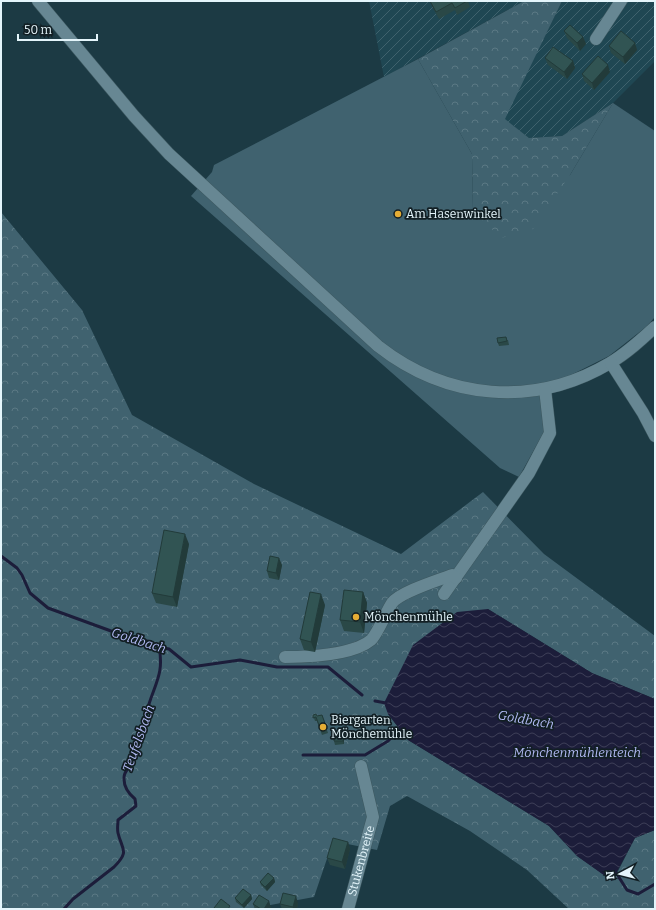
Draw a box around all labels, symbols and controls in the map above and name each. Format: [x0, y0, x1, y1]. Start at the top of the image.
scale bar [18, 16, 97, 42]
text: 50 m [24, 23, 53, 37]
place label: Am Hasenwinkel [406, 207, 501, 221]
marker: Am Hasenwinkel [393, 209, 403, 219]
place label: Mönchenmühle [364, 610, 453, 624]
marker: Mönchenmühle [351, 612, 361, 622]
water label: Goldbach [110, 625, 168, 656]
water label: Teufelsbach [119, 703, 158, 774]
water label: Goldbach [497, 707, 555, 732]
place label: Biergarten Mönchemühle [331, 713, 412, 741]
marker: Biergarten Mönchemühle [318, 722, 328, 732]
water label: Mönchenmühlenteich [513, 745, 641, 760]
street label: Stukenbreite [345, 824, 377, 897]
north arrow [600, 854, 640, 894]
text: N [604, 870, 618, 880]

